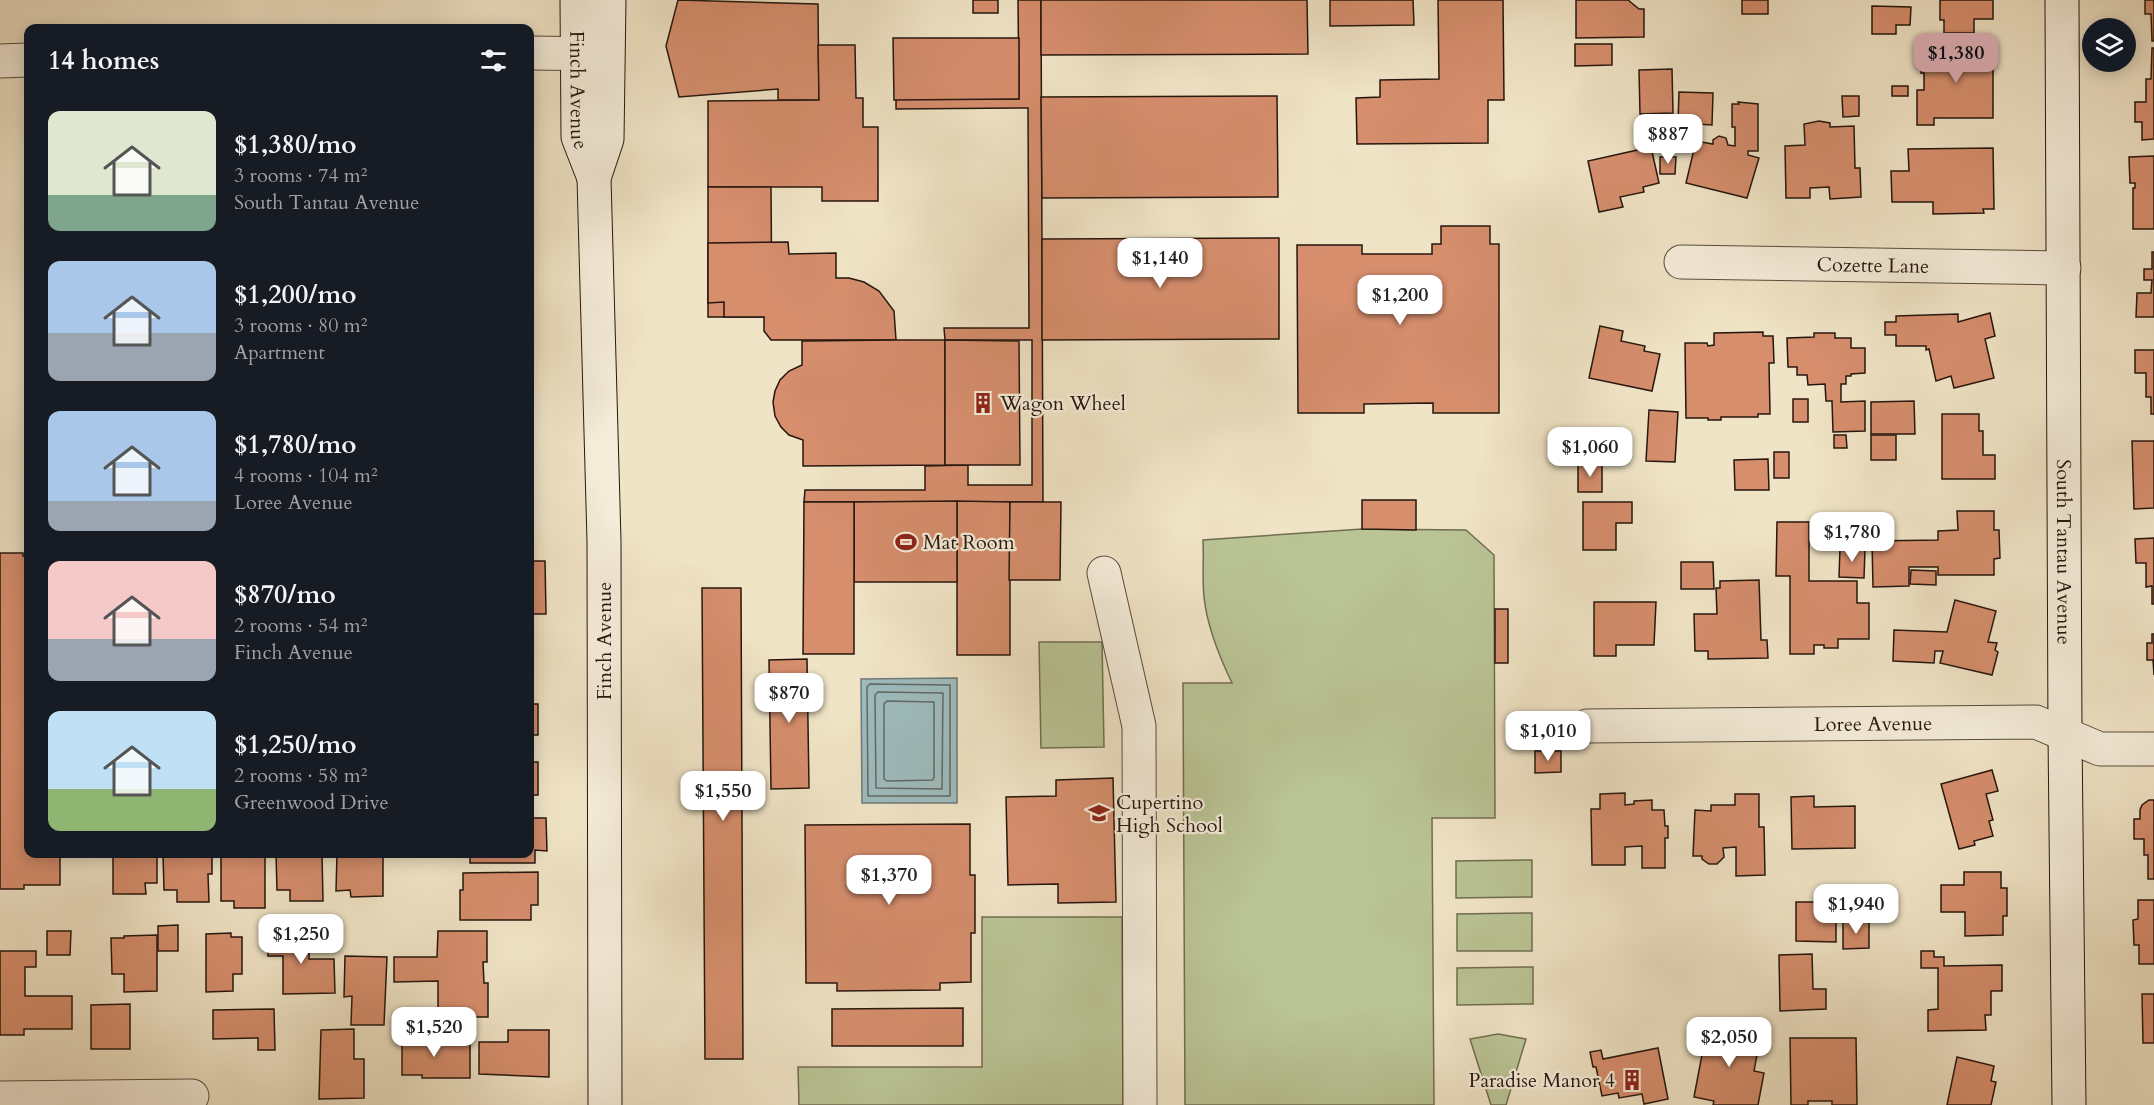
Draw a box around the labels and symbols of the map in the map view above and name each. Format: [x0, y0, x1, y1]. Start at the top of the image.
street label: Finch Avenue [563, 31, 595, 154]
pin: $1,380 [1907, 33, 2005, 84]
pin: $887 [1632, 114, 1704, 165]
pin: $1,140 [1111, 238, 1209, 289]
street label: Cozette Lane [1817, 251, 1929, 280]
pin: $1,200 [1351, 275, 1449, 326]
place label: Wagon Wheel [999, 390, 1126, 417]
building icon: Wagon Wheel [971, 391, 995, 415]
pin: $1,060 [1541, 427, 1639, 478]
street label: South Tantau Avenue [2050, 459, 2078, 645]
pin: $1,780 [1803, 512, 1901, 563]
place label: Mat Room [923, 529, 1015, 556]
sports icon: Mat Room [894, 530, 918, 554]
street label: Finch Avenue [591, 582, 618, 700]
pin: $870 [753, 673, 825, 724]
street label: Loree Avenue [1814, 710, 1932, 738]
pin: $1,010 [1499, 711, 1597, 762]
pin: $1,550 [674, 771, 772, 822]
place label: Cupertino High School [1116, 789, 1223, 839]
school or university icon: Cupertino High School [1087, 801, 1111, 825]
pin: $1,370 [840, 855, 938, 906]
pin: $1,940 [1807, 884, 1905, 935]
pin: $1,250 [252, 914, 350, 965]
pin: $1,520 [385, 1007, 483, 1058]
pin: $2,050 [1680, 1017, 1778, 1068]
place label: Paradise Manor 4 [1469, 1067, 1615, 1094]
building icon: Paradise Manor 4 [1620, 1068, 1644, 1092]

